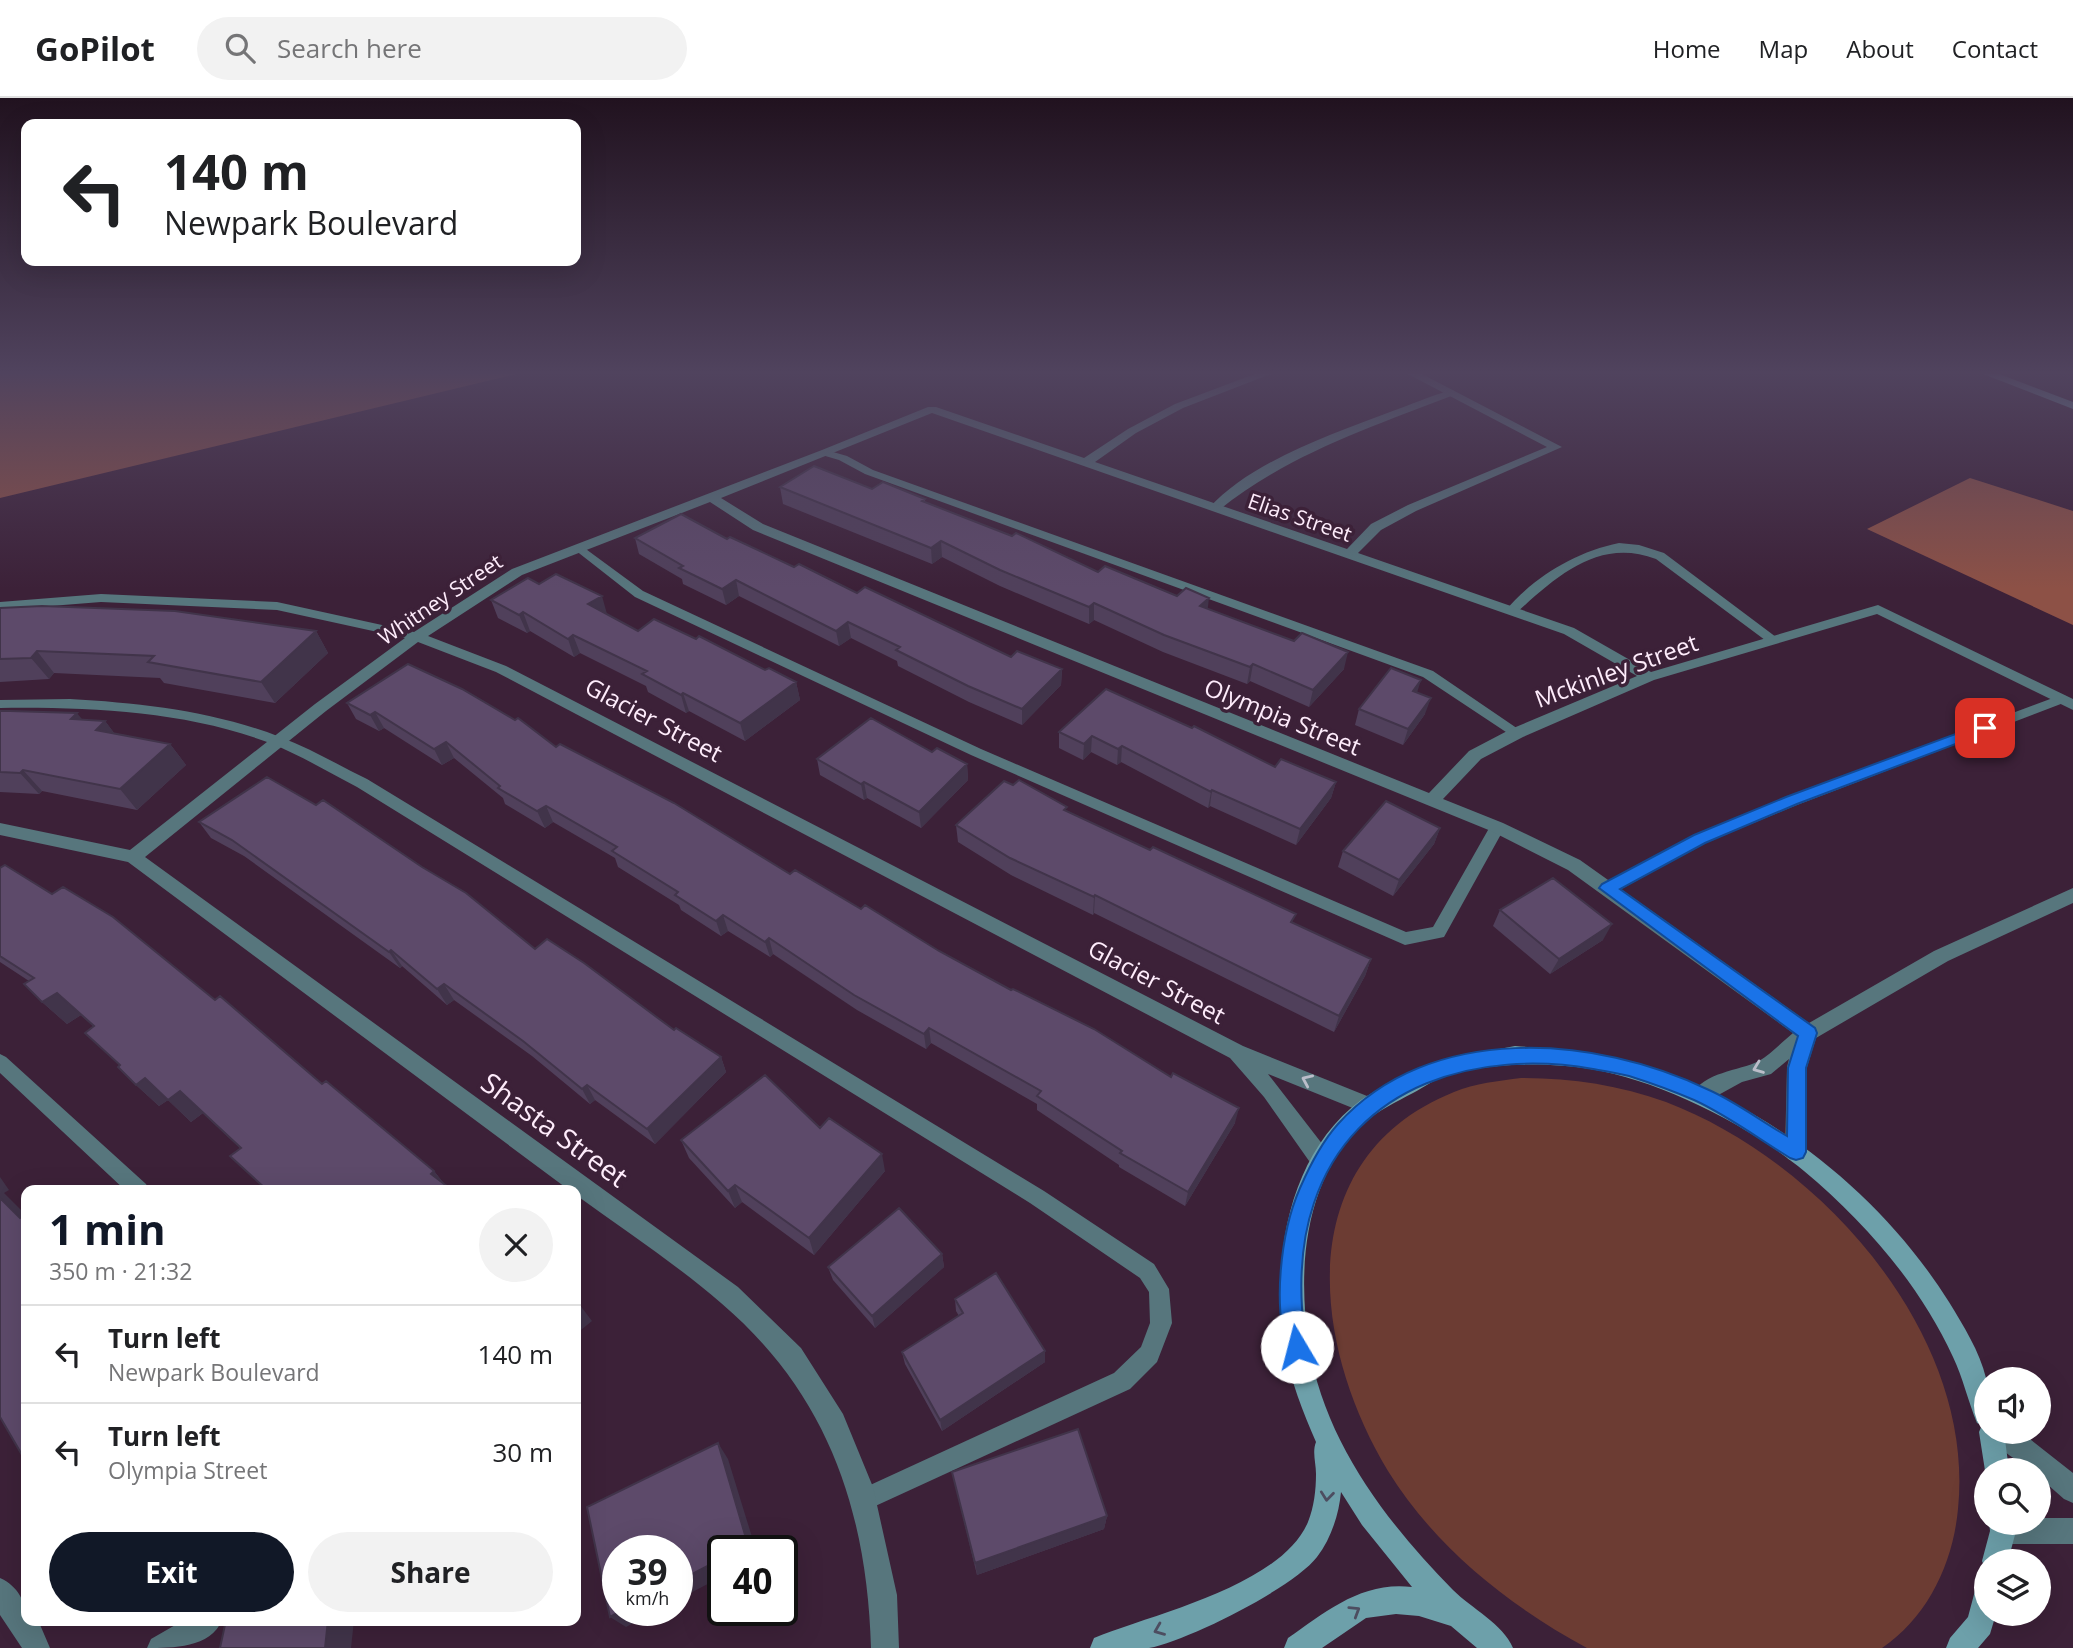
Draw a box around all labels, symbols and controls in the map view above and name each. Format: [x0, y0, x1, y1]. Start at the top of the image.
search box [197, 17, 687, 80]
text: GoPilot [35, 26, 155, 71]
icon: search [221, 29, 259, 67]
text: Search here [277, 30, 422, 66]
text: Home [1653, 32, 1721, 65]
text: Map [1759, 32, 1808, 65]
text: About [1846, 32, 1914, 65]
text: Contact [1952, 32, 2038, 65]
text: 140 m [164, 138, 309, 204]
icon: left [49, 147, 140, 238]
text: Newpark Boulevard [164, 201, 458, 244]
street label: Elias Street [1244, 486, 1356, 548]
street label: Whitney Street [372, 547, 508, 651]
street label: Mckinley Street [1530, 625, 1702, 715]
street label: Glacier Street [580, 669, 728, 769]
street label: Olympia Street [1200, 670, 1366, 762]
pin [1955, 698, 2015, 758]
icon: arrive [1966, 709, 2004, 747]
street label: Glacier Street [1083, 931, 1231, 1031]
one-way arrow [1753, 1060, 1765, 1074]
street label: Shasta Street [474, 1063, 636, 1195]
one-way arrow [1301, 1074, 1314, 1088]
text: 1 min [49, 1200, 166, 1257]
button: close [479, 1208, 553, 1282]
text: 350 m · 21:32 [49, 1255, 192, 1287]
position arrow [1260, 1310, 1334, 1384]
text: Turn left [108, 1320, 220, 1356]
icon: left [49, 1335, 87, 1373]
text: 140 m [478, 1336, 553, 1372]
text: Newpark Boulevard [108, 1356, 320, 1388]
map controls [1974, 1367, 2051, 1626]
button: sound [1974, 1367, 2051, 1444]
text: Turn left [108, 1418, 220, 1454]
icon: left [49, 1433, 87, 1471]
text: 30 m [492, 1434, 553, 1470]
text: Olympia Street [108, 1454, 267, 1486]
button: search [1974, 1458, 2051, 1535]
one-way arrow [1320, 1490, 1335, 1502]
button: Exit [49, 1532, 294, 1612]
button: Share [308, 1532, 553, 1612]
speed limit sign: 40 [707, 1535, 798, 1626]
text: 39 [627, 1548, 668, 1595]
button: layers [1974, 1549, 2051, 1626]
text: km/h [626, 1586, 669, 1610]
one-way arrow [1347, 1606, 1360, 1619]
one-way arrow [1153, 1621, 1165, 1635]

